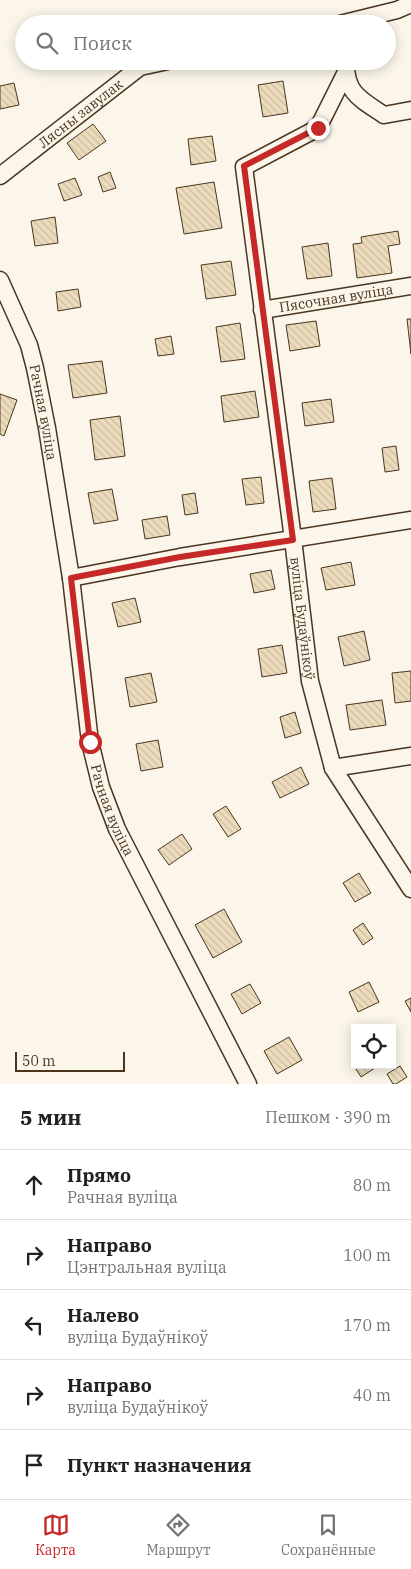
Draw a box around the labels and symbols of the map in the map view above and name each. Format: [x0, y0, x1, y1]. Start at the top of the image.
street label: Лясны завулак [35, 75, 126, 152]
route end [307, 117, 330, 140]
street label: Пясочная вуліца [278, 280, 395, 316]
street label: Рачная вуліца [25, 363, 61, 462]
street label: вуліца Будаўнікоў [286, 556, 319, 681]
route start [79, 731, 102, 754]
street label: Рачная вуліца [87, 763, 138, 859]
scale bar [15, 1049, 125, 1072]

